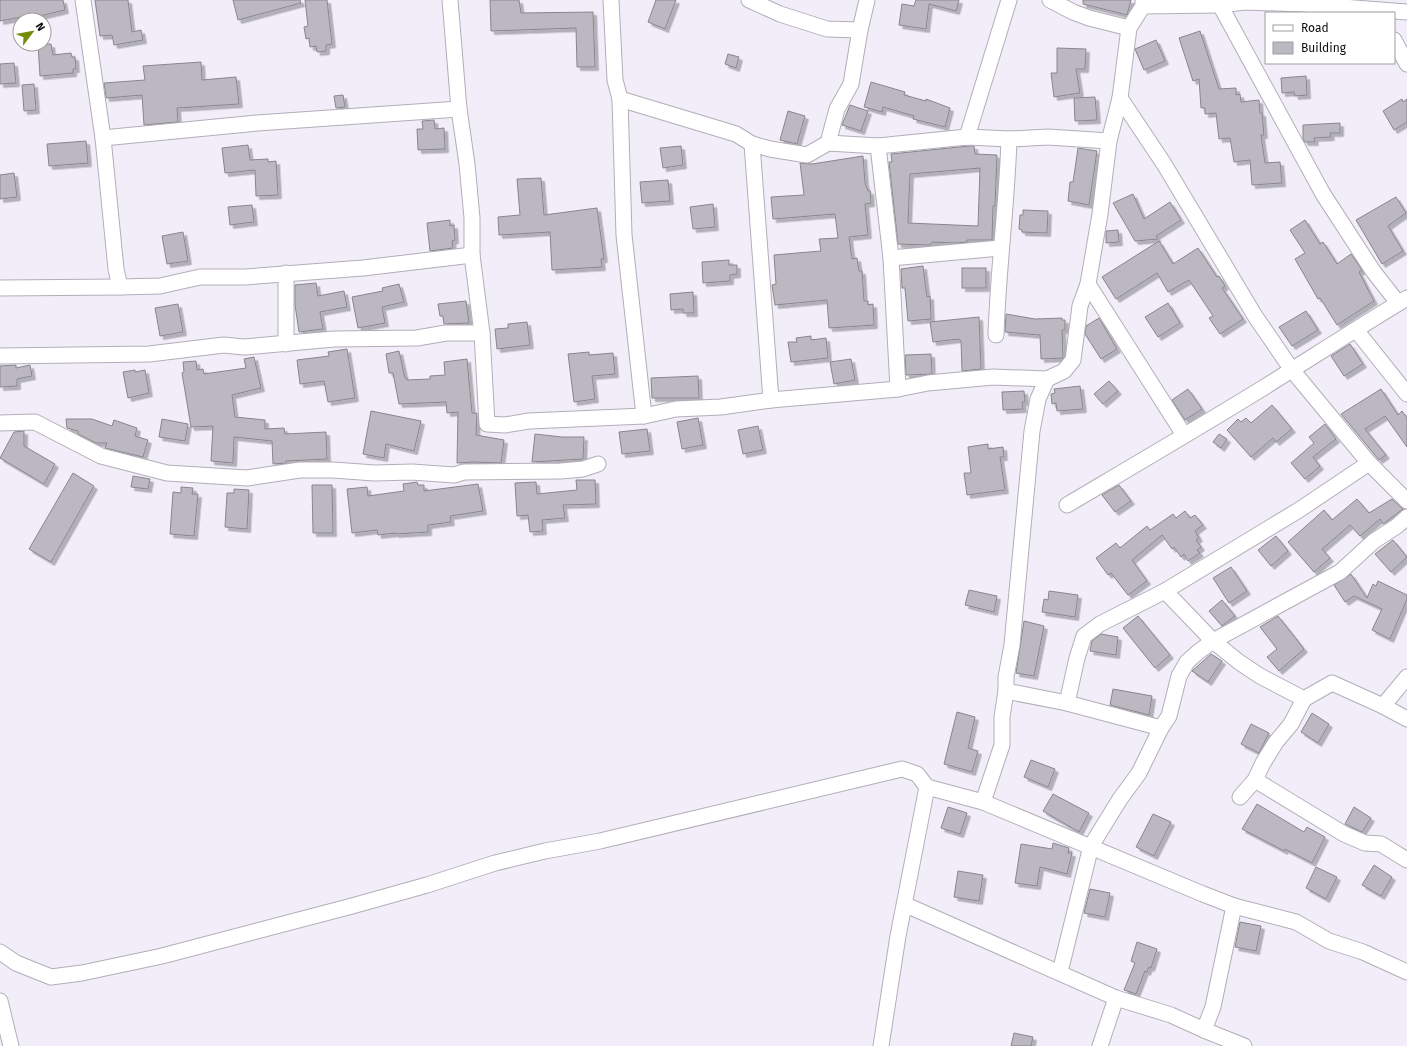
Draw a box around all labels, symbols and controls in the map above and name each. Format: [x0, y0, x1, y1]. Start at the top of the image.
north arrow [12, 12, 52, 52]
legend [1265, 12, 1395, 64]
text: N [33, 20, 48, 34]
text: Road [1301, 21, 1329, 35]
text: Building [1301, 41, 1347, 55]

